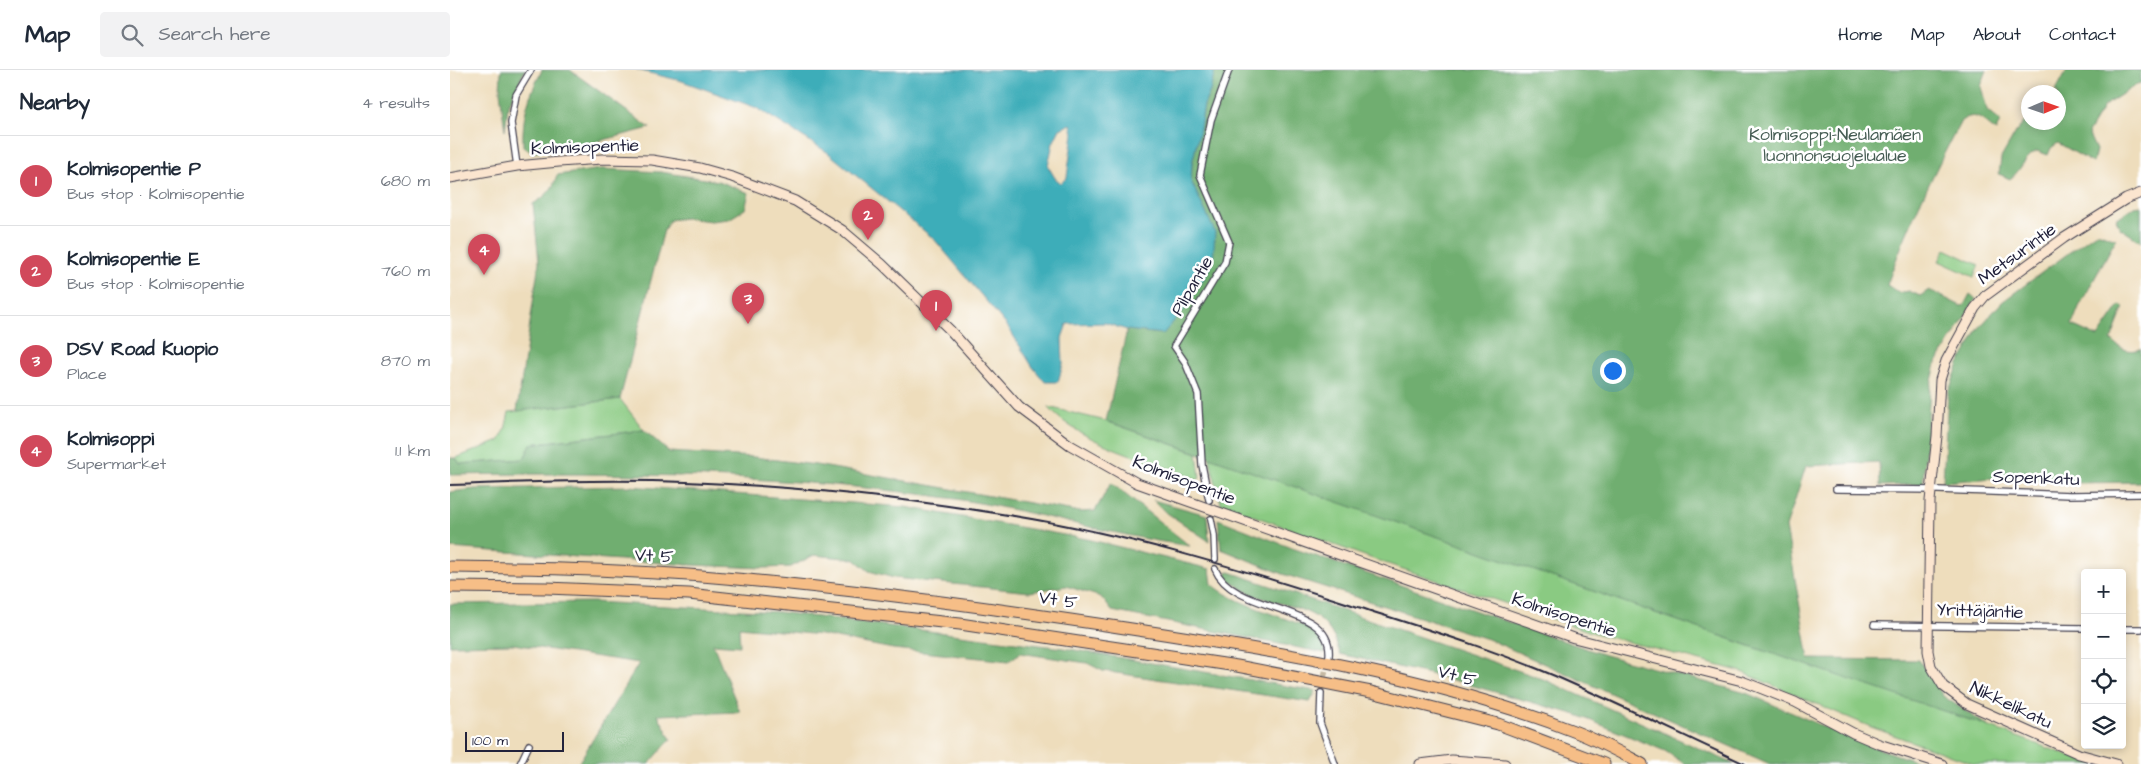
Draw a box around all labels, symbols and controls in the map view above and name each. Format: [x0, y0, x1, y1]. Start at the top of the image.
search box [100, 12, 450, 57]
text: Map [25, 18, 70, 52]
icon: search [118, 21, 146, 49]
text: Search here [158, 21, 271, 48]
text: Home [1838, 22, 1883, 47]
text: Map [1911, 22, 1945, 47]
text: About [1973, 22, 2021, 47]
text: Contact [2049, 22, 2116, 47]
north arrow [2021, 85, 2066, 130]
text: Nearby [20, 88, 90, 117]
text: 4 results [362, 92, 430, 114]
park label: Kolmisoppi-Neulamäen luonnonsuojelualue [1749, 122, 1921, 168]
street label: Kolmisopentie [530, 133, 640, 161]
text: Kolmisopentie P [67, 156, 201, 183]
text: 1 [35, 170, 37, 192]
text: 680 m [381, 170, 430, 192]
text: Bus stop · Kolmisopentie [67, 183, 245, 205]
pin: 2 [852, 199, 884, 240]
street label: Metsurintie [1973, 217, 2062, 291]
pin: 4 [468, 234, 500, 275]
text: Kolmisopentie E [67, 246, 200, 273]
street label: Pilpantie [1165, 251, 1219, 320]
text: 2 [31, 260, 41, 282]
text: 760 m [381, 260, 430, 282]
text: Bus stop · Kolmisopentie [67, 273, 245, 295]
pin: 3 [732, 283, 764, 324]
pin: 1 [920, 290, 952, 331]
text: DSV Road Kuopio [67, 336, 218, 363]
text: 3 [32, 350, 40, 372]
text: 870 m [381, 350, 430, 372]
your location [1600, 358, 1626, 384]
text: Place [67, 363, 107, 385]
text: Kolmisoppi [67, 426, 154, 453]
text: 4 [31, 440, 41, 462]
text: 1.1 km [395, 440, 430, 462]
street label: Kolmisopentie [1129, 449, 1239, 511]
text: Supermarket [67, 453, 166, 475]
street label: Sopenkatu [1992, 464, 2080, 492]
street label: Vt 5 [634, 543, 674, 570]
map controls [2081, 569, 2126, 749]
button: + [2081, 569, 2126, 614]
street label: Vt 5 [1037, 585, 1079, 615]
street label: Kolmisopentie [1509, 586, 1620, 644]
street label: Yrittäjäntie [1936, 597, 2024, 625]
button: − [2081, 614, 2126, 659]
street label: Vt 5 [1435, 659, 1479, 693]
button: locate [2081, 659, 2126, 704]
street label: Nikkelikatu [1966, 675, 2056, 735]
button: layers [2081, 704, 2126, 749]
scale bar [465, 729, 564, 752]
text: 100 m [472, 731, 508, 751]

